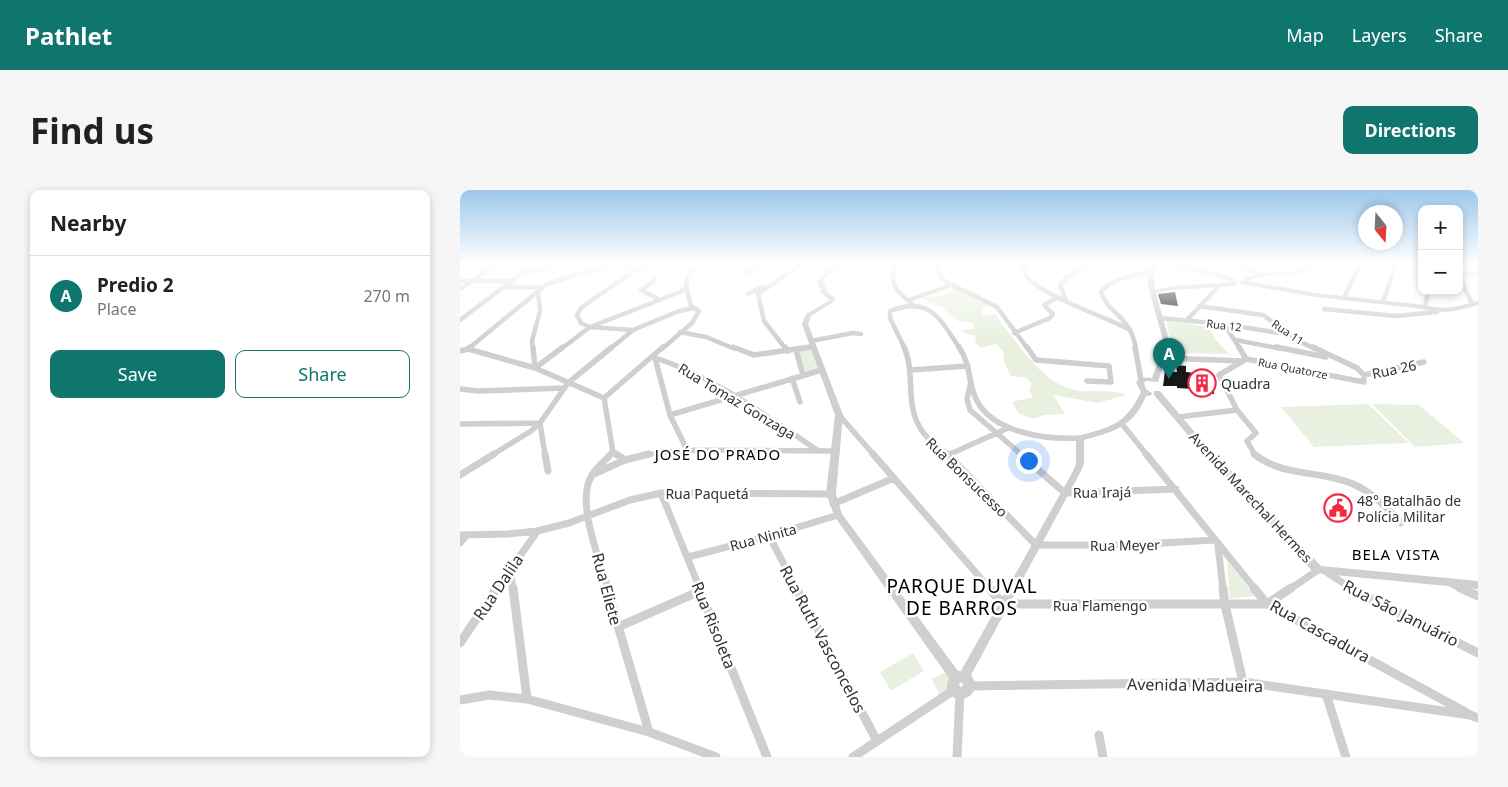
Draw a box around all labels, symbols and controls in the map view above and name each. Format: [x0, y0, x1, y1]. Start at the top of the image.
text: Pathlet [25, 19, 112, 52]
text: Map [1286, 23, 1324, 47]
text: Layers [1352, 23, 1407, 47]
text: Share [1435, 23, 1483, 47]
button: Directions [1343, 106, 1478, 154]
text: Find us [30, 107, 154, 154]
north arrow [1358, 205, 1403, 250]
map controls [1418, 205, 1463, 295]
button: + [1418, 205, 1463, 250]
text: Nearby [50, 209, 126, 237]
button: − [1418, 250, 1463, 295]
text: Predio 2 [97, 272, 174, 298]
text: A [60, 285, 72, 307]
text: 270 m [363, 285, 410, 307]
text: Place [97, 298, 137, 320]
street label: Rua 12 [1206, 315, 1242, 335]
street label: Rua 11 [1269, 316, 1307, 348]
pin: A [1153, 338, 1185, 379]
button: Save [50, 350, 225, 398]
button: Share [235, 350, 410, 398]
street label: Rua Quatorze [1257, 354, 1329, 382]
street label: Rua 26 [1370, 355, 1418, 383]
street label: Rua Tomaz Gonzaga [675, 358, 799, 444]
building icon: Quadra [1187, 368, 1217, 398]
place label: Quadra [1221, 374, 1270, 393]
street label: Avenida Marechal Hermes [1185, 427, 1317, 567]
street label: Rua Bonsucesso [922, 433, 1012, 521]
district label: JOSÉ DO PRADO [653, 444, 781, 464]
your location [1016, 448, 1042, 474]
street label: Rua Irajá [1073, 482, 1131, 502]
street label: Rua Paquetá [665, 484, 749, 503]
place label: 48° Batalhão de Polícia Militar [1357, 491, 1461, 526]
public building icon: 48° Batalhão de Polícia Militar [1323, 493, 1353, 523]
street label: Rua Ninita [728, 519, 798, 555]
street label: Rua Meyer [1090, 535, 1160, 555]
district label: BELA VISTA [1352, 544, 1440, 564]
street label: Rua Dalila [468, 550, 528, 624]
street label: Rua Eliete [587, 550, 627, 628]
street label: Rua Ruth Vasconcelos [775, 561, 871, 717]
district label: PARQUE DUVAL DE BARROS [886, 573, 1038, 621]
street label: Rua São Januário [1339, 574, 1463, 652]
street label: Rua Risoleta [687, 578, 741, 672]
street label: Rua Cascadura [1266, 594, 1374, 668]
street label: Rua Flamengo [1053, 596, 1147, 615]
street label: Avenida Madueira [1127, 673, 1263, 697]

